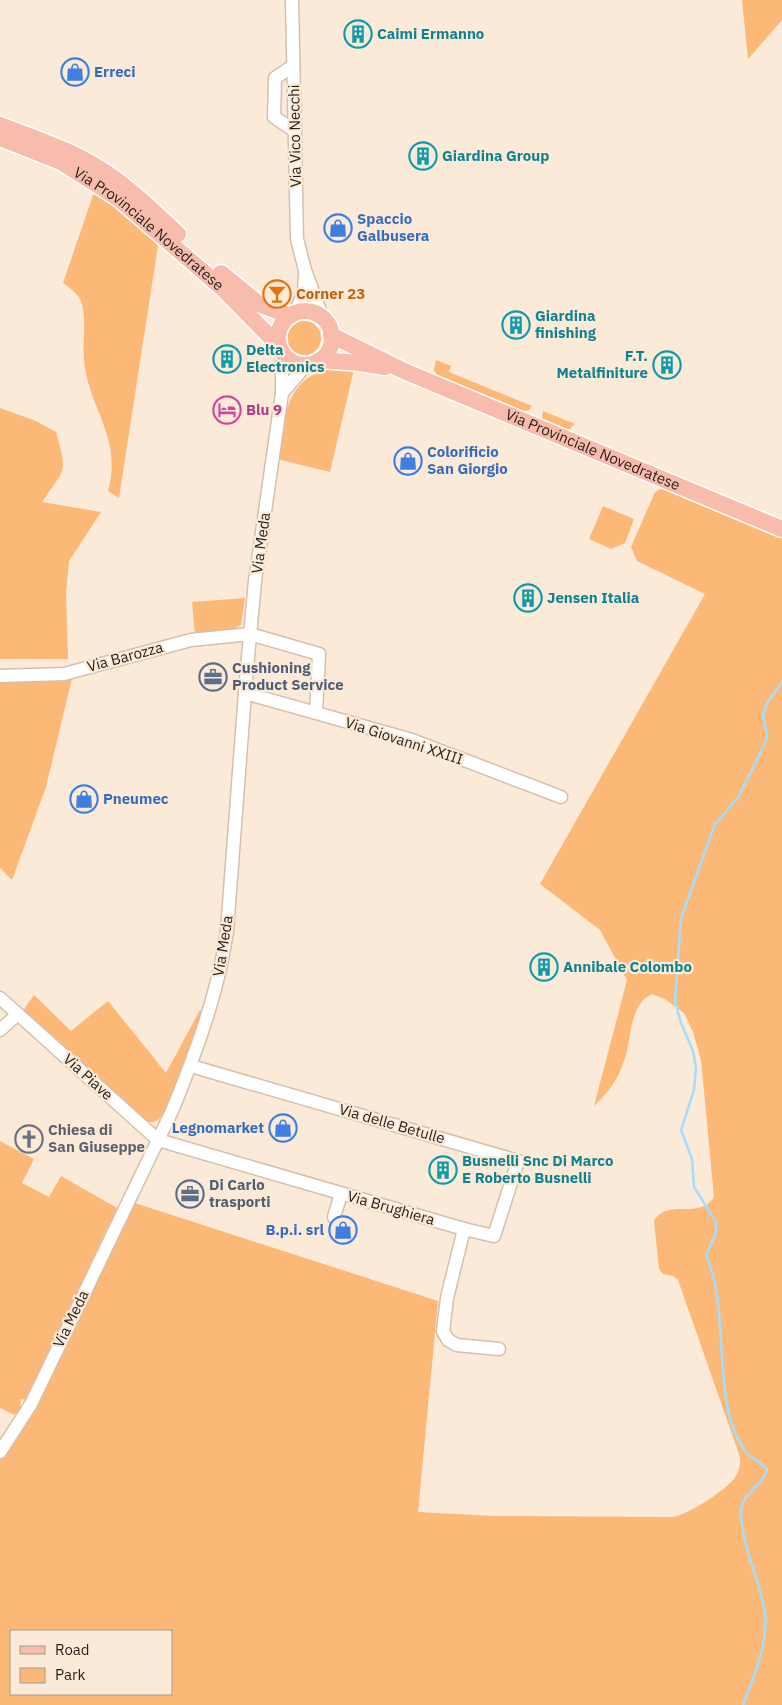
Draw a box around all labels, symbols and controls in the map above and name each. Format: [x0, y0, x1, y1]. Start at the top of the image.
building icon: Caimi Ermanno [343, 19, 373, 49]
place label: Caimi Ermanno [377, 24, 484, 43]
shop icon: Erreci [60, 57, 90, 87]
place label: Erreci [94, 62, 136, 81]
street label: Via Vico Necchi [284, 84, 305, 188]
building icon: Giardina Group [408, 141, 438, 171]
place label: Giardina Group [442, 146, 549, 165]
street label: Via Provinciale Novedratese [70, 163, 228, 294]
place label: Spaccio Galbusera [357, 209, 430, 245]
shop icon: Spaccio Galbusera [323, 213, 353, 243]
bar icon: Corner 23 [262, 279, 292, 309]
place label: Corner 23 [296, 284, 365, 303]
place label: Giardina finishing [535, 306, 597, 342]
building icon: Giardina finishing [501, 310, 531, 340]
place label: Delta Electronics [246, 340, 325, 376]
building icon: Delta Electronics [212, 344, 242, 374]
place label: F.T. Metalfiniture [556, 346, 648, 382]
building icon: F.T. Metalfiniture [652, 350, 682, 380]
hotel icon: Blu 9 [212, 395, 242, 425]
place label: Blu 9 [246, 400, 282, 419]
street label: Via Provinciale Novedratese [503, 404, 683, 494]
place label: Colorificio San Giorgio [427, 442, 508, 478]
shop icon: Colorificio San Giorgio [393, 446, 423, 476]
street label: Via Meda [247, 511, 274, 575]
building icon: Jensen Italia [513, 583, 543, 613]
place label: Jensen Italia [547, 588, 640, 607]
street label: Via Barozza [85, 637, 165, 676]
place label: Cushioning Product Service [232, 658, 344, 694]
office icon: Cushioning Product Service [198, 662, 228, 692]
street label: Via Giovanni XXIII [343, 713, 466, 769]
shop icon: Pneumec [69, 784, 99, 814]
place label: Pneumec [103, 789, 169, 808]
street label: Via Meda [208, 914, 237, 978]
building icon: Annibale Colombo [529, 952, 559, 982]
place label: Annibale Colombo [563, 957, 692, 976]
street label: Via Piave [59, 1049, 117, 1104]
street label: Via delle Betulle [337, 1099, 447, 1148]
shop icon: Legnomarket [268, 1113, 298, 1143]
place label: Legnomarket [172, 1118, 264, 1137]
place label: Chiesa di San Giuseppe [48, 1120, 145, 1156]
church icon: Chiesa di San Giuseppe [14, 1124, 44, 1154]
place label: Busnelli Snc Di Marco E Roberto Busnelli [462, 1151, 614, 1187]
building icon: Busnelli Snc Di Marco E Roberto Busnelli [428, 1155, 458, 1185]
place label: Di Carlo trasporti [209, 1175, 270, 1211]
office icon: Di Carlo trasporti [175, 1179, 205, 1209]
street label: Via Brughiera [345, 1186, 437, 1229]
shop icon: B.p.i. srl [328, 1215, 358, 1245]
place label: B.p.i. srl [265, 1220, 324, 1239]
street label: Via Meda [49, 1287, 93, 1351]
legend [10, 1630, 172, 1695]
text: Road [55, 1640, 90, 1659]
text: Park [55, 1665, 85, 1684]

